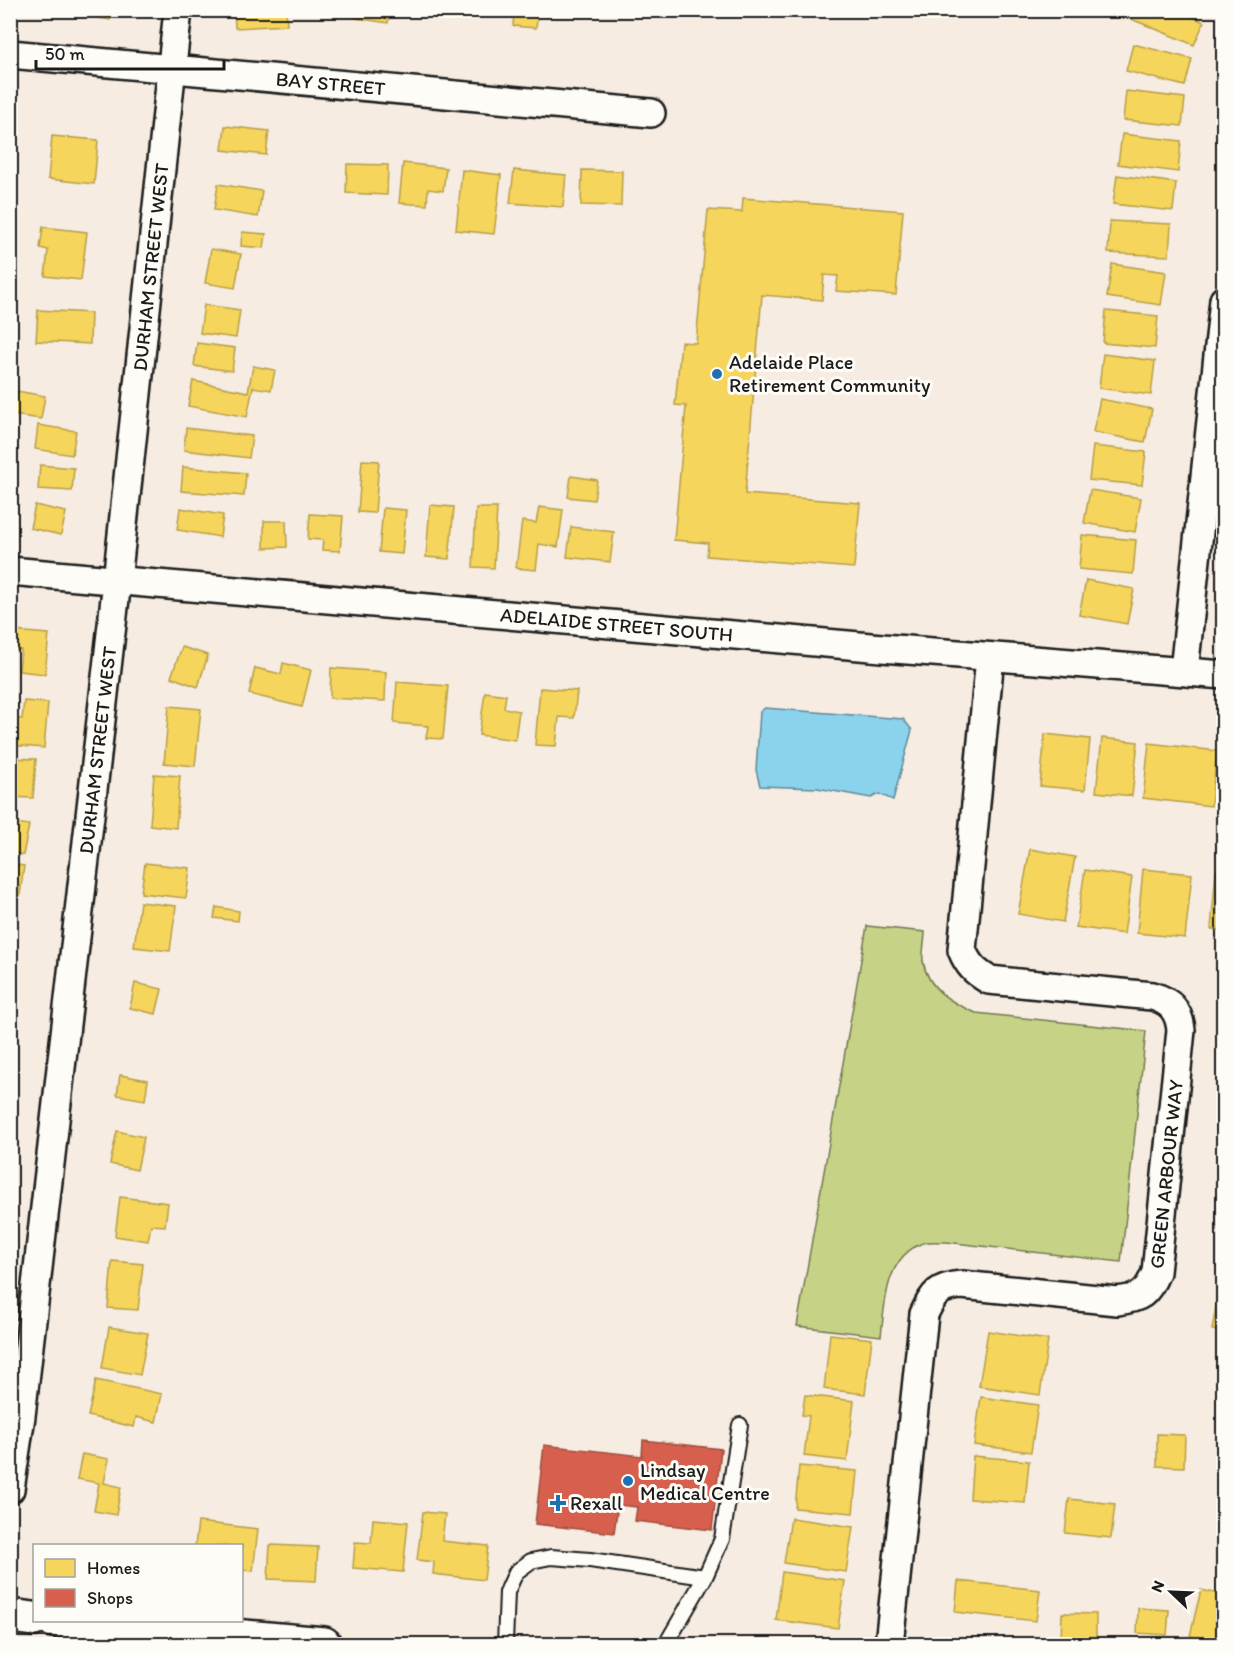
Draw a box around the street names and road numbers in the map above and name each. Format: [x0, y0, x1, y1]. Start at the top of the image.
street label: BAY STREET [275, 67, 387, 101]
street label: DURHAM STREET WEST [127, 162, 174, 372]
street label: ADELAIDE STREET SOUTH [499, 602, 734, 647]
street label: DURHAM STREET WEST [74, 645, 121, 855]
street label: GREEN ARBOUR WAY [1144, 1078, 1188, 1270]

